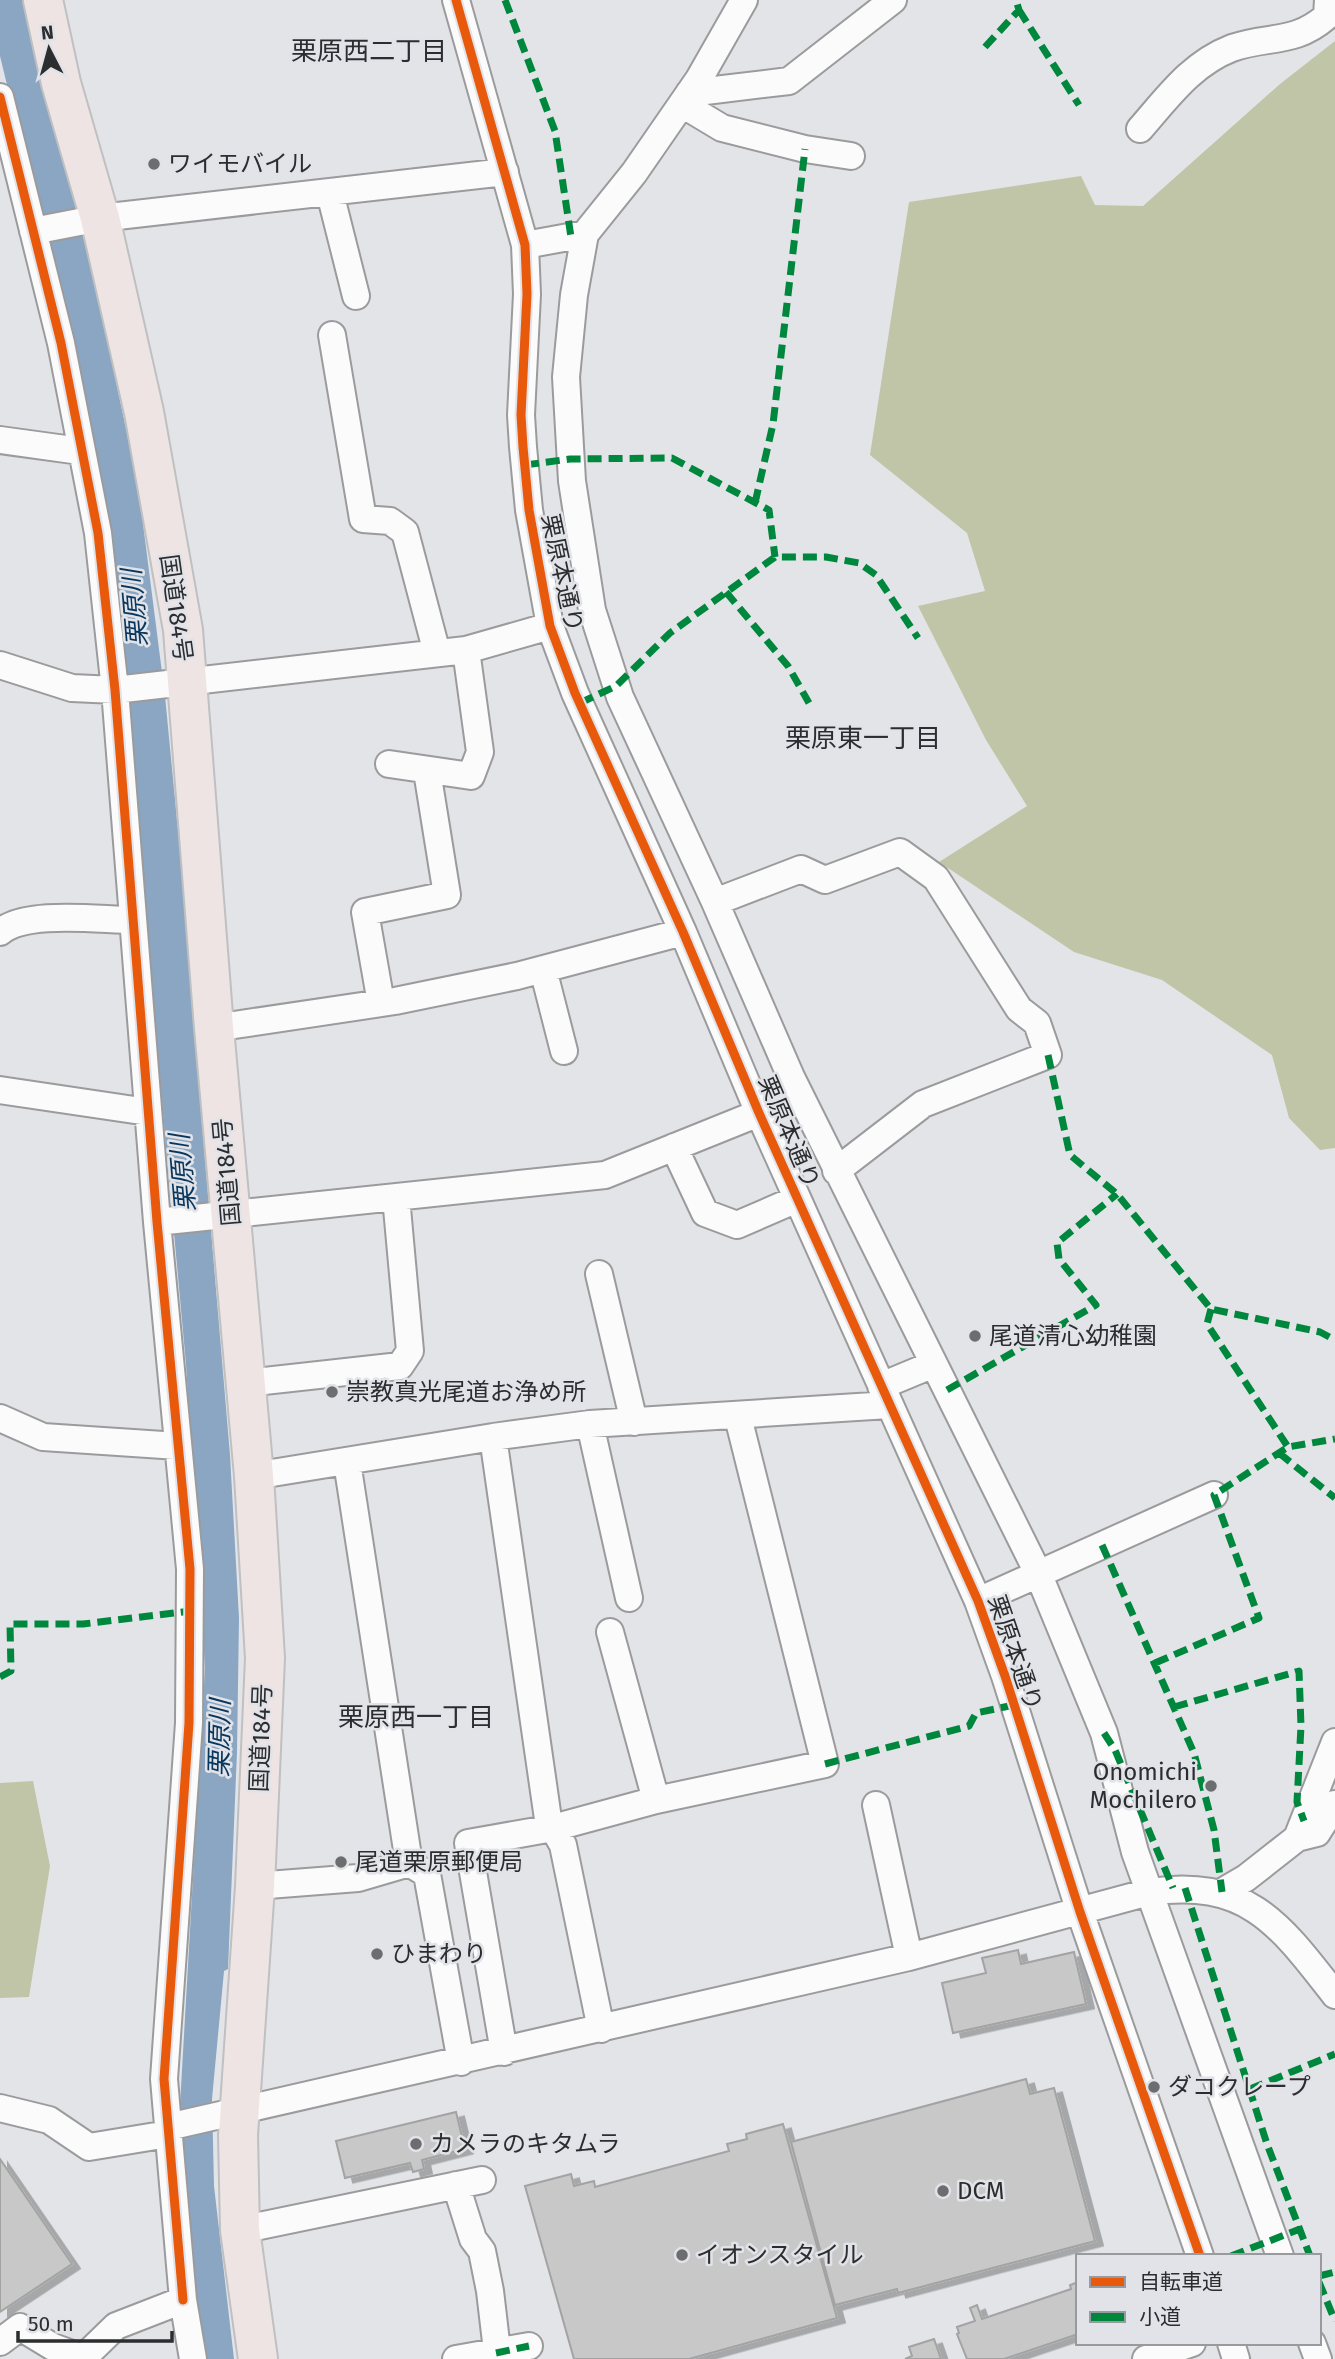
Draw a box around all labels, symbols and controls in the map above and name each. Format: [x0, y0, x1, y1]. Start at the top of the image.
north arrow [14, 14, 84, 84]
text: N [40, 20, 55, 45]
district label: 栗原西二丁目 [291, 36, 447, 67]
place label: ワイモバイル [168, 150, 312, 178]
marker: ワイモバイル [146, 156, 162, 172]
street label: 栗原本通り [536, 511, 588, 635]
street label: 国道184号 [155, 552, 197, 664]
water label: 栗原川 [116, 565, 154, 648]
district label: 栗原東一丁目 [785, 723, 941, 754]
street label: 栗原本通り [753, 1071, 825, 1193]
street label: 国道184号 [208, 1117, 246, 1227]
water label: 栗原川 [164, 1130, 202, 1213]
place label: 尾道清心幼稚園 [989, 1322, 1157, 1350]
marker: 尾道清心幼稚園 [967, 1328, 983, 1344]
place label: 崇教真光尾道お浄め所 [346, 1378, 586, 1406]
marker: 崇教真光尾道お浄め所 [324, 1384, 340, 1400]
street label: 栗原本通り [982, 1592, 1048, 1714]
street label: 国道184号 [245, 1683, 277, 1793]
water label: 栗原川 [204, 1696, 236, 1777]
district label: 栗原西一丁目 [338, 1702, 494, 1733]
place label: Onomichi Mochilero [1089, 1758, 1197, 1814]
marker: Onomichi Mochilero [1203, 1778, 1219, 1794]
place label: 尾道栗原郵便局 [355, 1848, 523, 1876]
marker: 尾道栗原郵便局 [333, 1854, 349, 1870]
place label: ひまわり [391, 1940, 487, 1968]
marker: ひまわり [369, 1946, 385, 1962]
place label: ダコクレープ [1168, 2073, 1311, 2101]
marker: ダコクレープ [1146, 2079, 1162, 2095]
place label: カメラのキタムラ [430, 2130, 621, 2158]
marker: カメラのキタムラ [408, 2136, 424, 2152]
place label: DCM [957, 2177, 1004, 2205]
marker: DCM [935, 2183, 951, 2199]
place label: イオンスタイル [696, 2241, 864, 2269]
marker: イオンスタイル [674, 2247, 690, 2263]
legend [1076, 2254, 1321, 2345]
text: 自転車道 [1139, 2269, 1223, 2295]
scale bar [18, 2300, 172, 2344]
text: 小道 [1139, 2304, 1181, 2330]
text: 50 m [28, 2311, 74, 2337]

